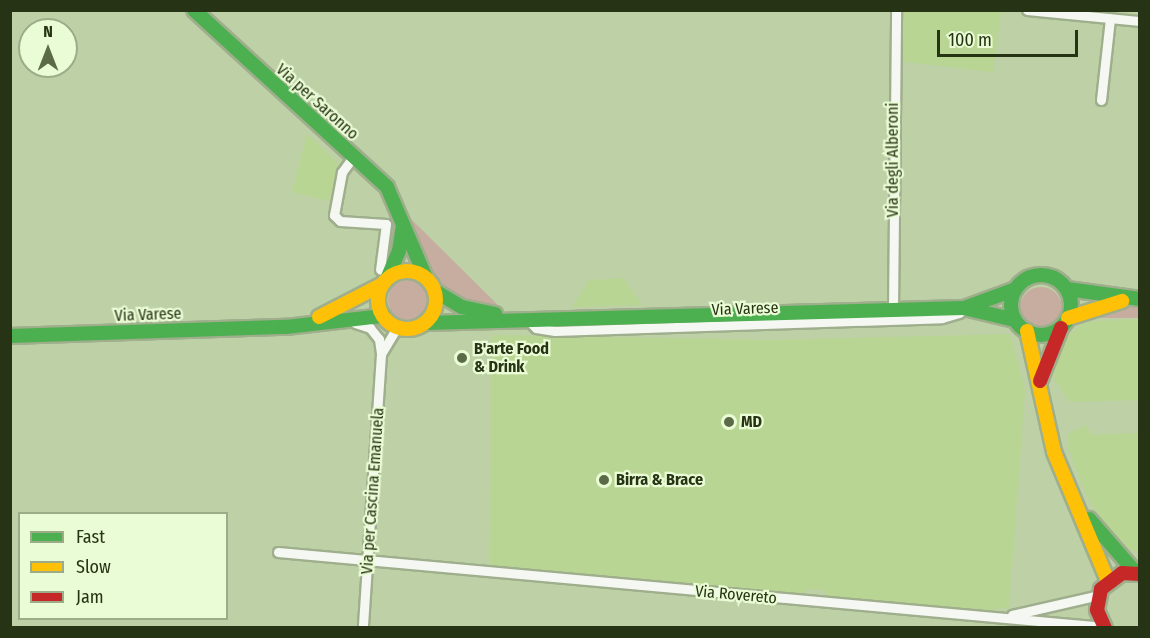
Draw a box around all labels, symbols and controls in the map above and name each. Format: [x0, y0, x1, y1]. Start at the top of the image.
north arrow [18, 18, 78, 78]
scale bar [940, 18, 1081, 56]
text: N [43, 22, 53, 41]
text: 100 m [948, 29, 992, 51]
street label: Via per Saronno [272, 60, 362, 144]
street label: Via degli Alberoni [883, 103, 903, 217]
street label: Via Varese [711, 298, 779, 320]
street label: Via Varese [114, 304, 182, 326]
place label: B'arte Food & Drink [474, 339, 549, 377]
marker: B'arte Food & Drink [455, 351, 469, 365]
street label: Via per Cascina Emanuela [358, 407, 388, 575]
place label: MD [741, 412, 762, 432]
marker: MD [722, 415, 736, 429]
place label: Birra & Brace [616, 470, 703, 490]
marker: Birra & Brace [597, 473, 611, 487]
legend [18, 512, 228, 620]
text: Fast [76, 526, 105, 548]
text: Slow [76, 556, 111, 578]
street label: Via Rovereto [694, 582, 778, 608]
text: Jam [76, 586, 104, 608]

